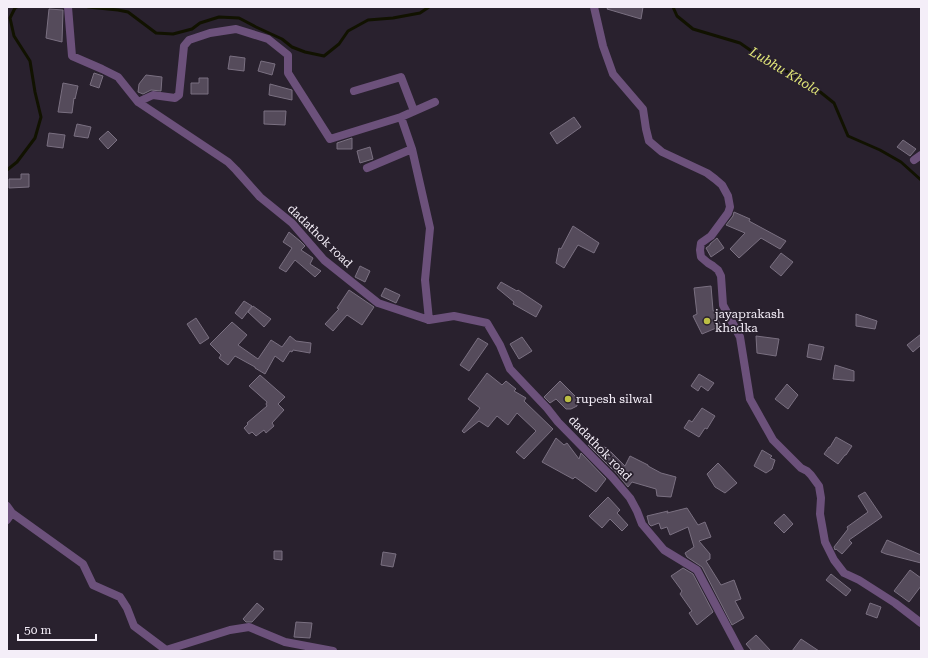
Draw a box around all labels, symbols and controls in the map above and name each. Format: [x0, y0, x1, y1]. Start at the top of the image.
water label: Lubhu Khola [746, 44, 823, 98]
street label: dadathok road [285, 202, 355, 271]
place label: jayaprakash khadka [714, 307, 785, 335]
marker: jayaprakash khadka [702, 316, 712, 326]
place label: rupesh silwal [576, 392, 653, 406]
marker: rupesh silwal [563, 394, 573, 404]
street label: dadathok road [566, 413, 635, 483]
scale bar [18, 616, 96, 642]
text: 50 m [24, 623, 51, 637]

